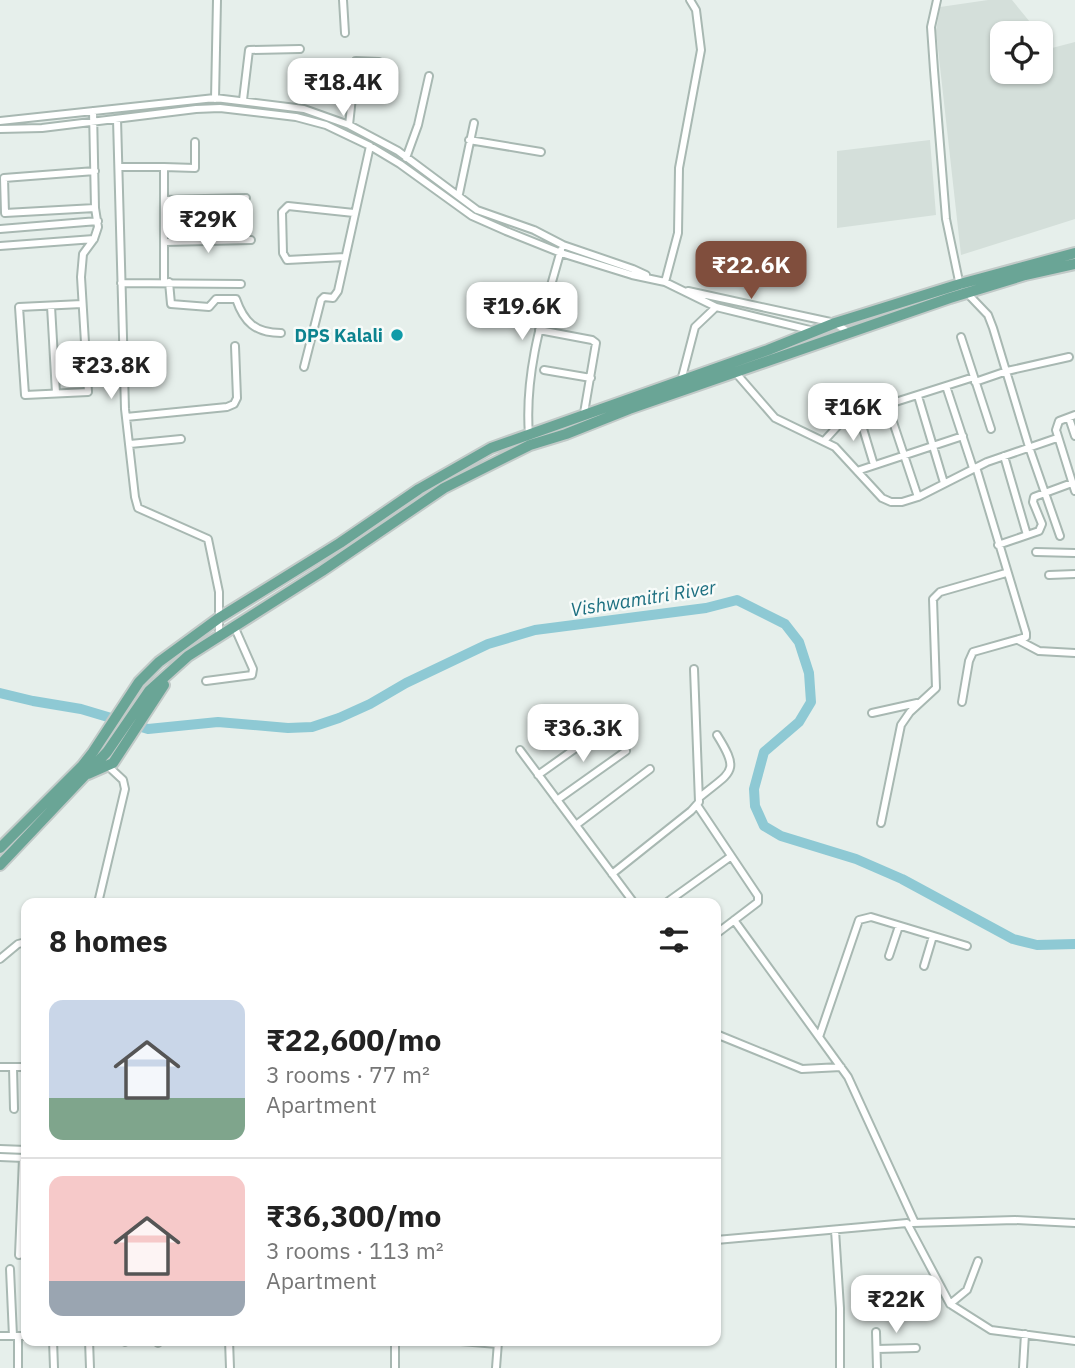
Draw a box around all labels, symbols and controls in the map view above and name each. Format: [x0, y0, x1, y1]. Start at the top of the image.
map controls [990, 21, 1053, 84]
button: locate [990, 21, 1053, 84]
pin: ₹18.4K [286, 58, 400, 118]
text: ₹18.4K [303, 66, 383, 96]
pin: ₹29K [167, 196, 249, 255]
text: ₹29K [179, 203, 237, 233]
pin: ₹22.6K [694, 242, 808, 301]
text: ₹22.6K [711, 249, 791, 279]
pin: ₹19.6K [465, 282, 579, 342]
text: ₹19.6K [482, 290, 562, 320]
place label: DPS Kalali [294, 324, 383, 347]
marker: DPS Kalali [389, 327, 405, 343]
pin: ₹23.8K [54, 342, 168, 401]
text: ₹23.8K [71, 349, 151, 379]
pin: ₹16K [812, 384, 894, 443]
text: ₹16K [824, 391, 882, 421]
water label: Vishwamitri River [569, 574, 718, 621]
pin: ₹36.3K [526, 704, 640, 764]
text: ₹36.3K [543, 712, 623, 742]
text: 8 homes [49, 921, 168, 960]
icon: filters [655, 921, 693, 959]
text: ₹22,600/mo [266, 1020, 441, 1059]
icon: home [105, 1028, 189, 1112]
text: 3 rooms · 77 m² [266, 1059, 430, 1089]
text: Apartment [266, 1089, 377, 1119]
text: ₹36,300/mo [266, 1196, 441, 1235]
icon: home [105, 1204, 189, 1288]
text: 3 rooms · 113 m² [266, 1235, 444, 1265]
text: Apartment [266, 1265, 377, 1295]
pin: ₹22K [855, 1276, 937, 1335]
text: ₹22K [867, 1283, 925, 1313]

